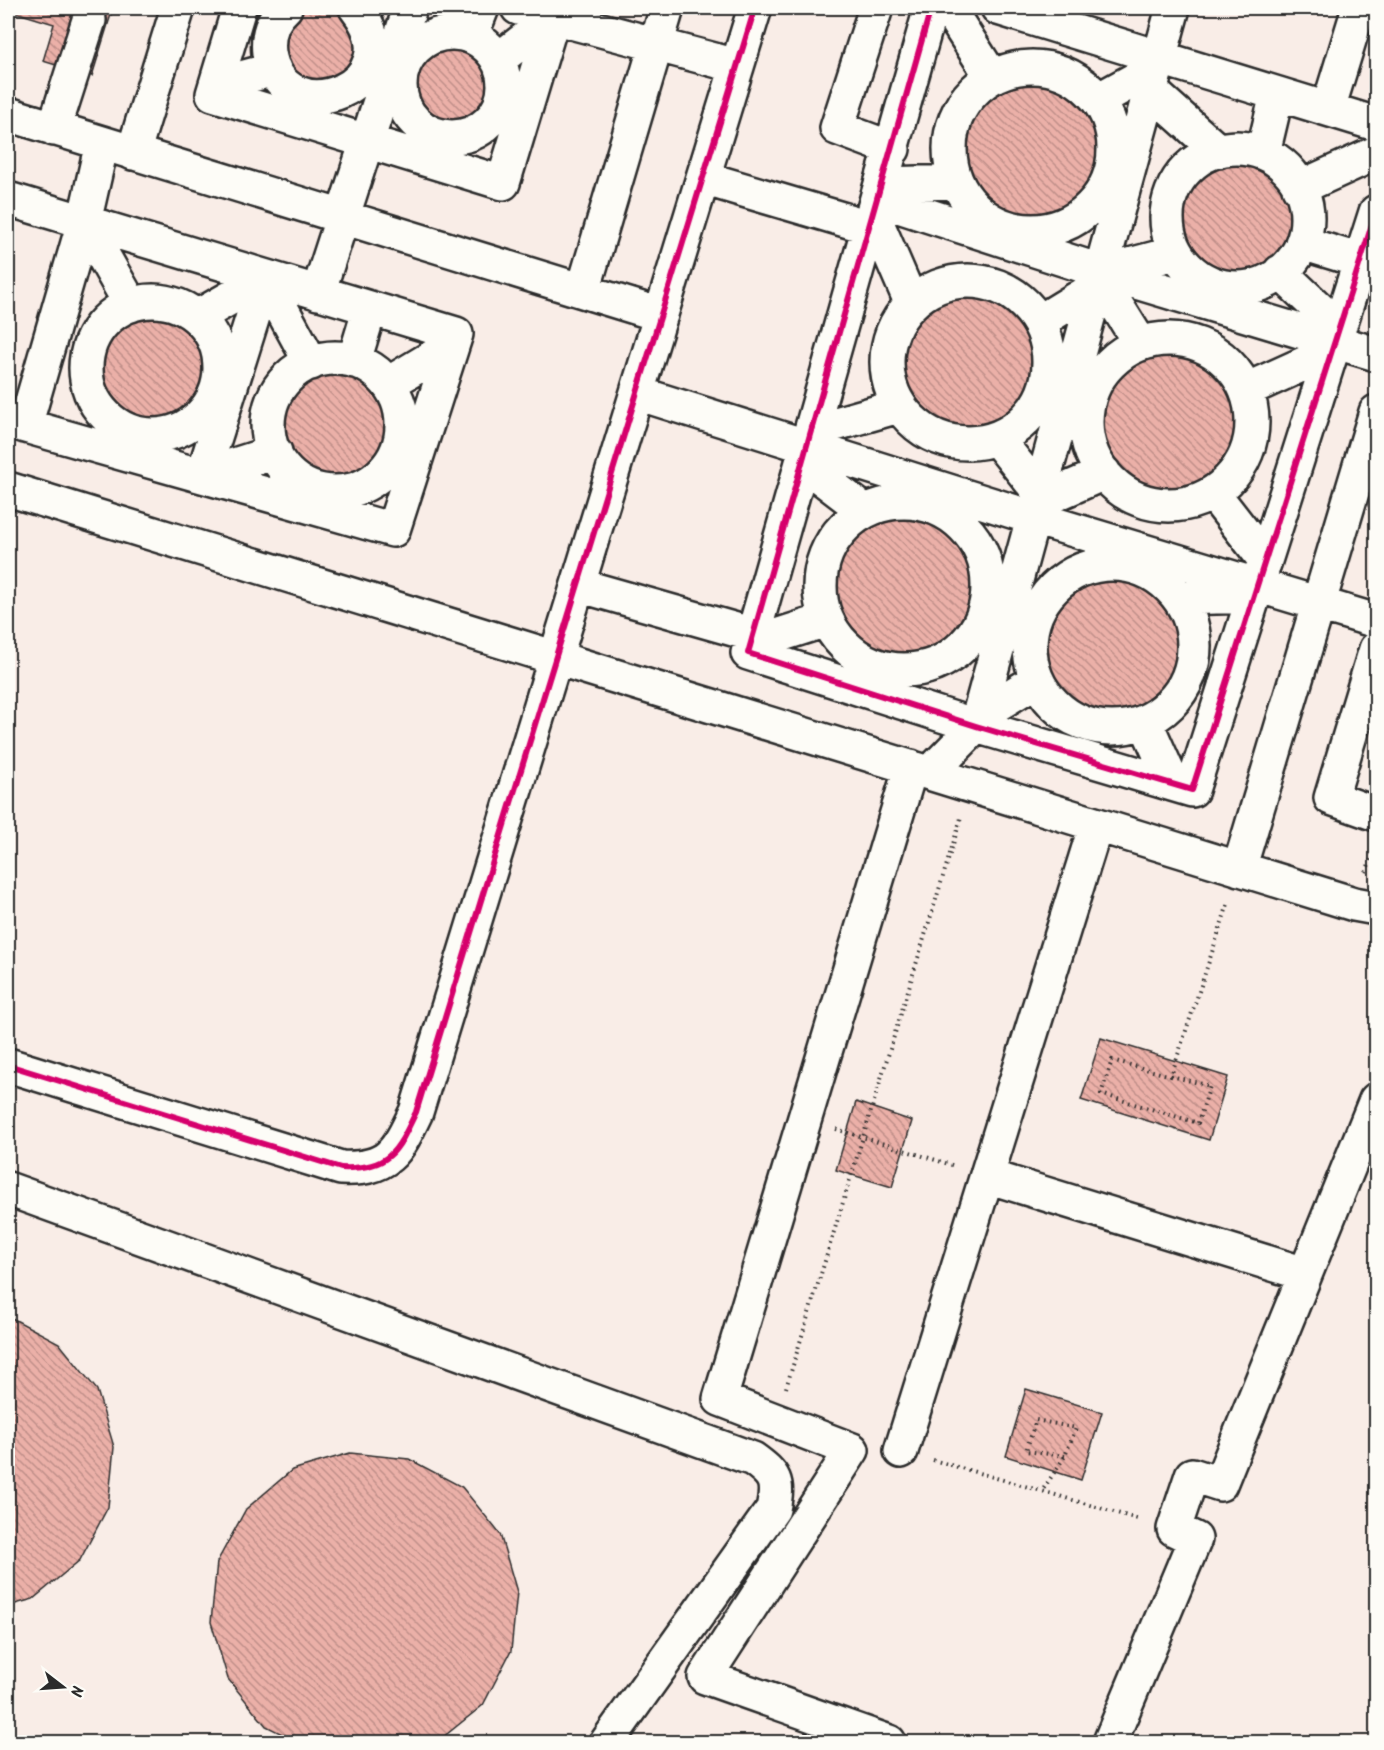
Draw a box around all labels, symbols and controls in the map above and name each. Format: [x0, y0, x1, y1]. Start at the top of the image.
north arrow [33, 1657, 93, 1717]
text: N [62, 1682, 89, 1699]

